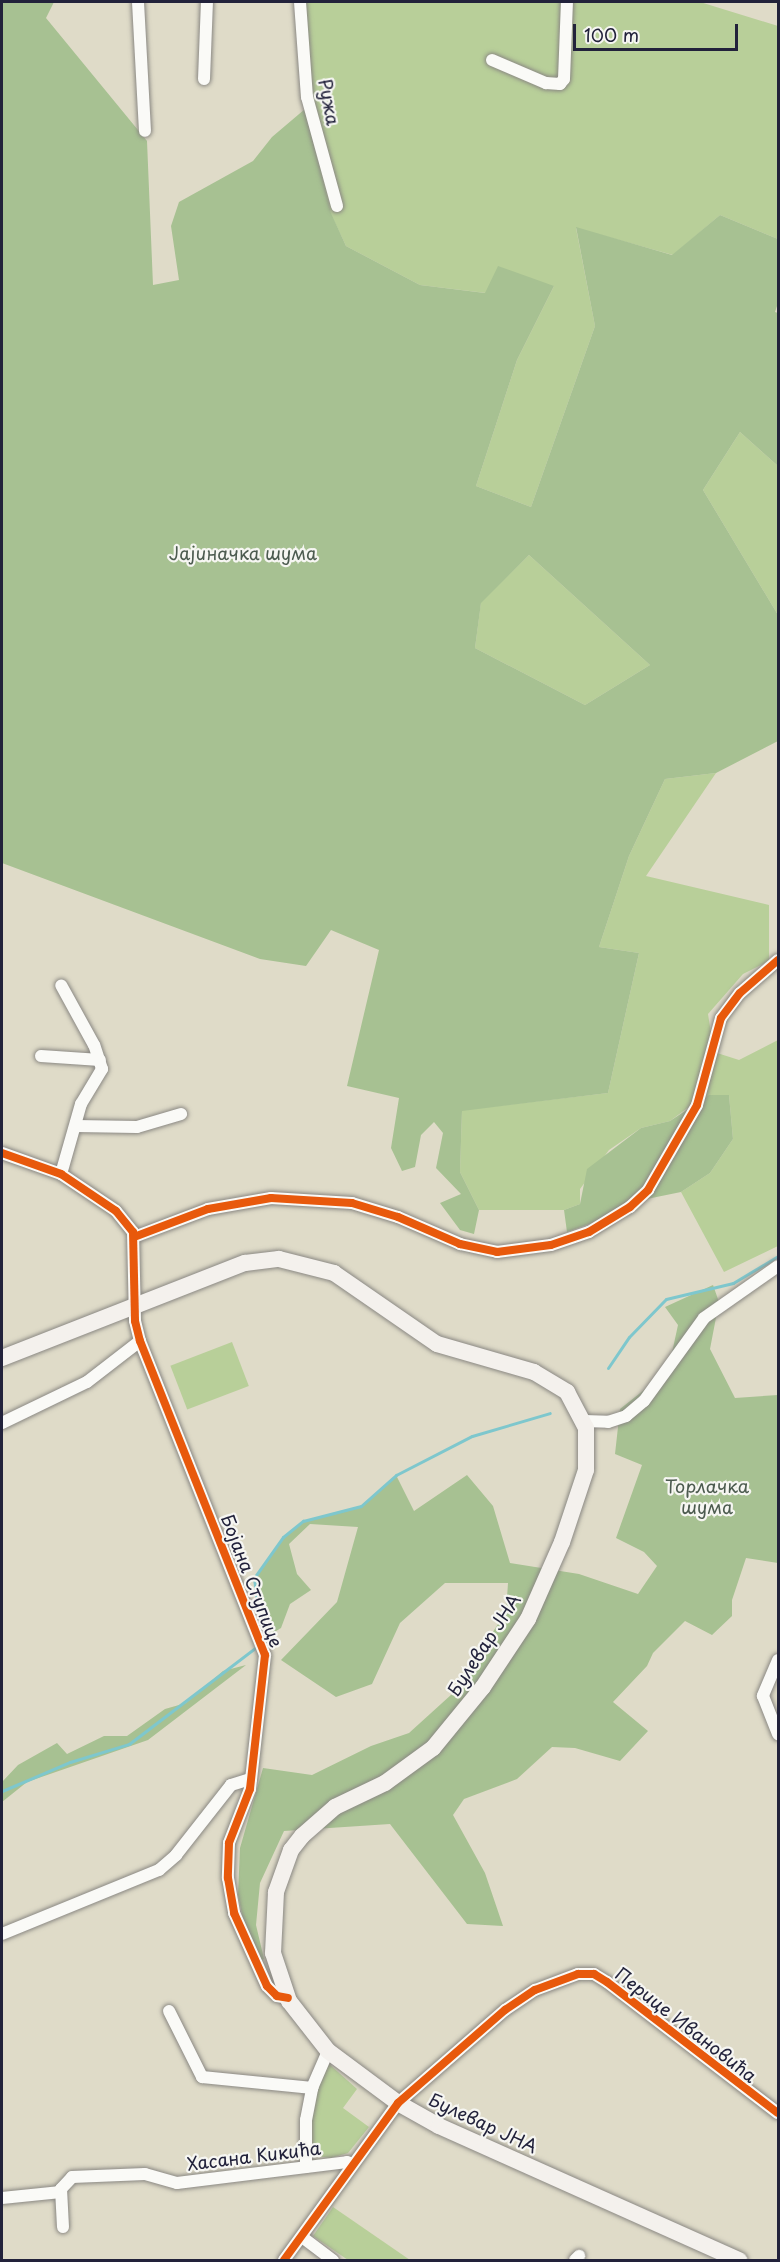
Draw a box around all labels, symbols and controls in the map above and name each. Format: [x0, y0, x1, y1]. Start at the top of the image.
scale bar [576, 12, 741, 50]
text: 100 m [584, 21, 639, 48]
street label: Ружа [314, 77, 344, 127]
park label: Јајиначка шума [168, 542, 318, 564]
park label: Торлачка шума [665, 1476, 749, 1518]
street label: Бојана Ступице [216, 1511, 288, 1651]
street label: Булевар ЈНА [443, 1590, 525, 1700]
street label: Перице Ивановића [611, 1963, 761, 2087]
street label: Булевар ЈНА [425, 2088, 541, 2158]
street label: Хасана Кикића [186, 2137, 322, 2175]

